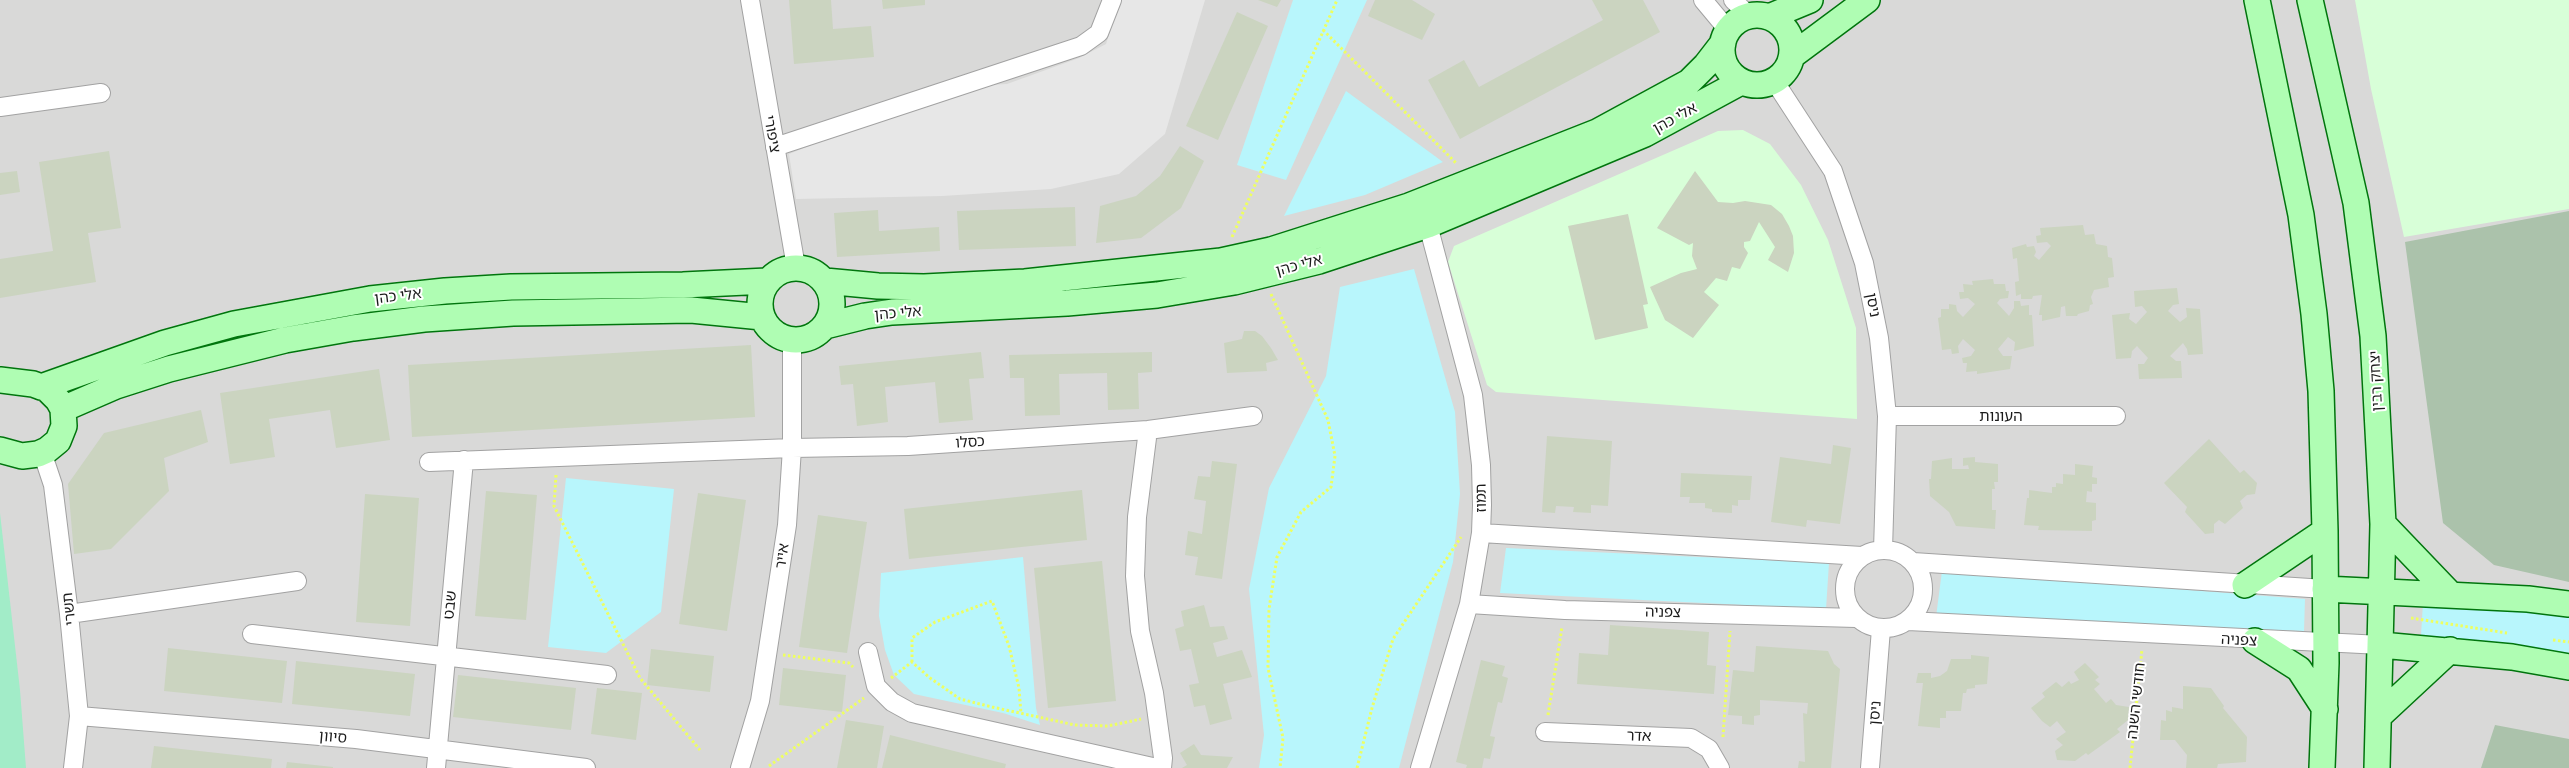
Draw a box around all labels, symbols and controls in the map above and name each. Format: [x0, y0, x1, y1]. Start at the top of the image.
street label: אלי כהן [1650, 99, 1700, 137]
street label: ציפורי [760, 114, 784, 154]
street label: אלי כהן [1274, 250, 1324, 280]
street label: אלי כהן [373, 284, 423, 308]
street label: ניסן [1862, 291, 1884, 319]
street label: אלי כהן [874, 302, 922, 324]
street label: יצחק רבין [2365, 350, 2387, 412]
street label: העונות [1979, 407, 2023, 425]
street label: כסלו [955, 432, 985, 452]
street label: תמוז [1472, 483, 1490, 513]
street label: אייר [771, 542, 793, 570]
street label: שבט [440, 590, 460, 620]
street label: תשרי [58, 592, 80, 626]
street label: צפניה [1645, 603, 1681, 621]
street label: צפניה [2221, 630, 2257, 650]
street label: חודשי השנה [2123, 662, 2149, 740]
street label: ניסן [1865, 700, 1885, 726]
street label: סיוון [318, 727, 348, 747]
street label: אדר [1626, 727, 1652, 745]

